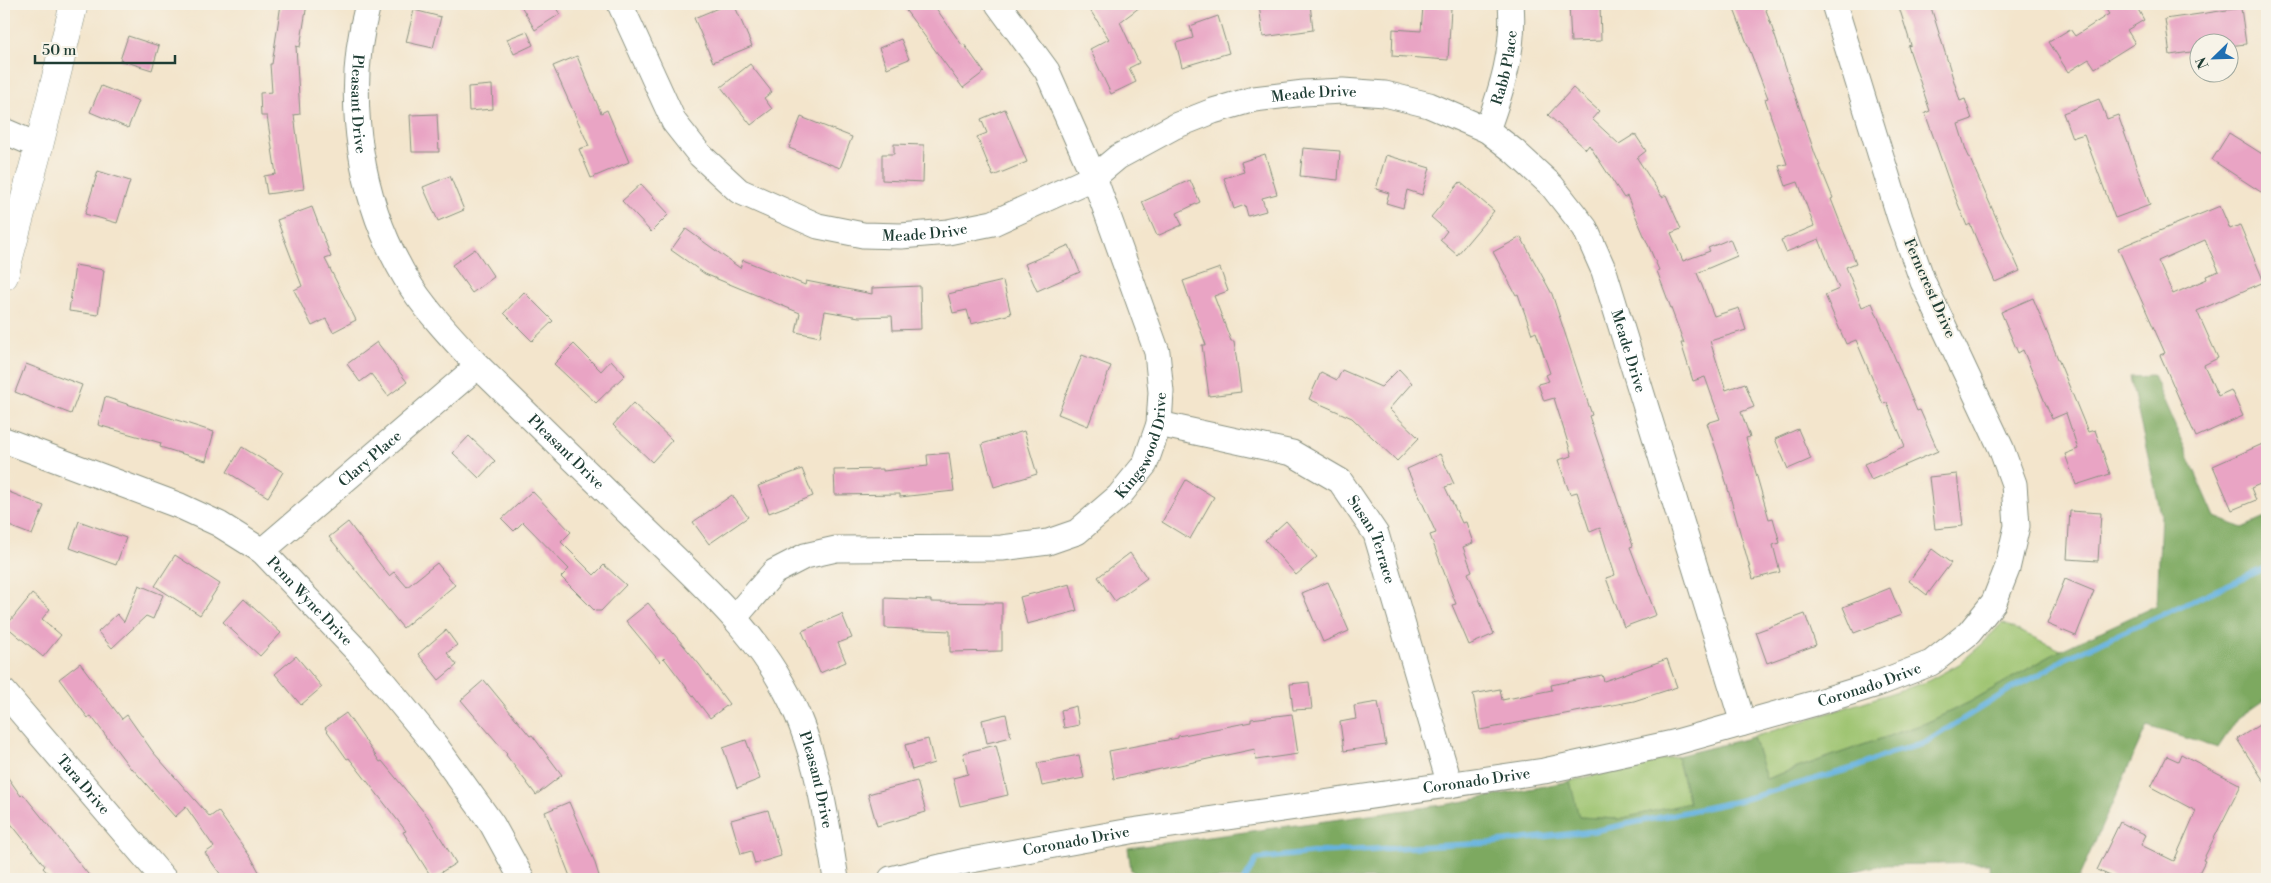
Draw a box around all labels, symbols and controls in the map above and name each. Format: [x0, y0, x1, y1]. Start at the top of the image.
street label: Rabb Place [1487, 30, 1521, 108]
scale bar [35, 32, 175, 64]
north arrow [2188, 32, 2238, 82]
text: 50 m [42, 41, 76, 60]
street label: Pleasant Drive [346, 53, 370, 155]
text: N [2193, 54, 2213, 71]
street label: Meade Drive [1270, 82, 1357, 107]
street label: Meade Drive [882, 219, 969, 246]
street label: Ferncrest Drive [1899, 236, 1960, 341]
street label: Meade Drive [1606, 307, 1650, 395]
street label: Kingswood Drive [1112, 392, 1171, 503]
street label: Pleasant Drive [524, 411, 608, 494]
street label: Clary Place [335, 427, 406, 491]
street label: Susan Terrace [1343, 492, 1399, 586]
street label: Penn Wyne Drive [262, 553, 356, 650]
street label: Coronado Drive [1815, 659, 1924, 712]
street label: Pleasant Drive [794, 729, 837, 830]
street label: Tara Drive [52, 751, 114, 819]
street label: Coronado Drive [1422, 764, 1532, 798]
street label: Coronado Drive [1021, 822, 1131, 861]

